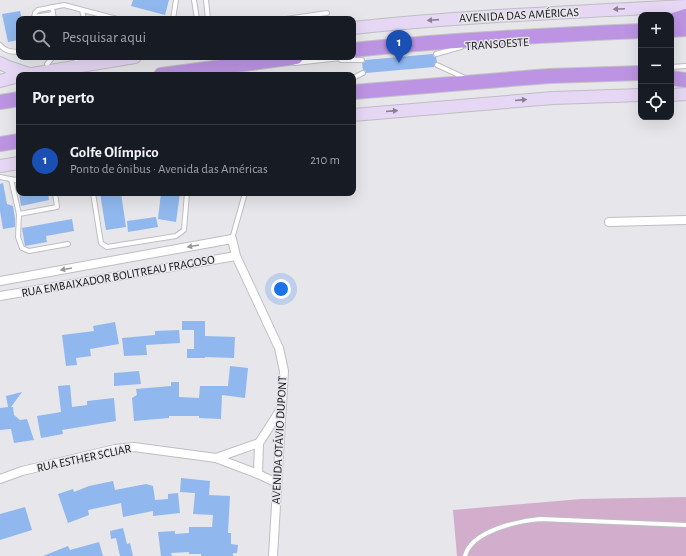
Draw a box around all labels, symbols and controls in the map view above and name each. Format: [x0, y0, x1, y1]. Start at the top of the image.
street label: AVENIDA DAS AMÉRICAS [459, 5, 580, 24]
one-way arrow [613, 6, 625, 13]
map controls [638, 12, 674, 120]
button: + [638, 12, 674, 48]
search box [16, 16, 356, 60]
one-way arrow [427, 17, 439, 24]
icon: search [30, 27, 52, 49]
text: Pesquisar aqui [62, 30, 146, 45]
pin: 1 [386, 30, 412, 63]
street label: TRANSOESTE [465, 36, 529, 52]
button: − [638, 48, 674, 84]
button: locate [638, 84, 674, 120]
text: Por perto [32, 89, 95, 106]
one-way arrow [515, 97, 527, 104]
one-way arrow [386, 108, 398, 115]
text: Golfe Olímpico [70, 145, 159, 160]
text: 1 [43, 154, 47, 167]
text: 210 m [310, 154, 340, 167]
text: Ponto de ônibus · Avenida das Américas [70, 163, 268, 176]
one-way arrow [187, 243, 200, 249]
street label: RUA EMBAIXADOR BOLITREAU FRAGOSO [20, 253, 216, 299]
one-way arrow [59, 267, 72, 273]
your location [271, 279, 291, 299]
street label: AVENIDA OTÁVIO DUPONT [269, 375, 288, 505]
street label: RUA ESTHER SCLIAR [36, 442, 133, 474]

